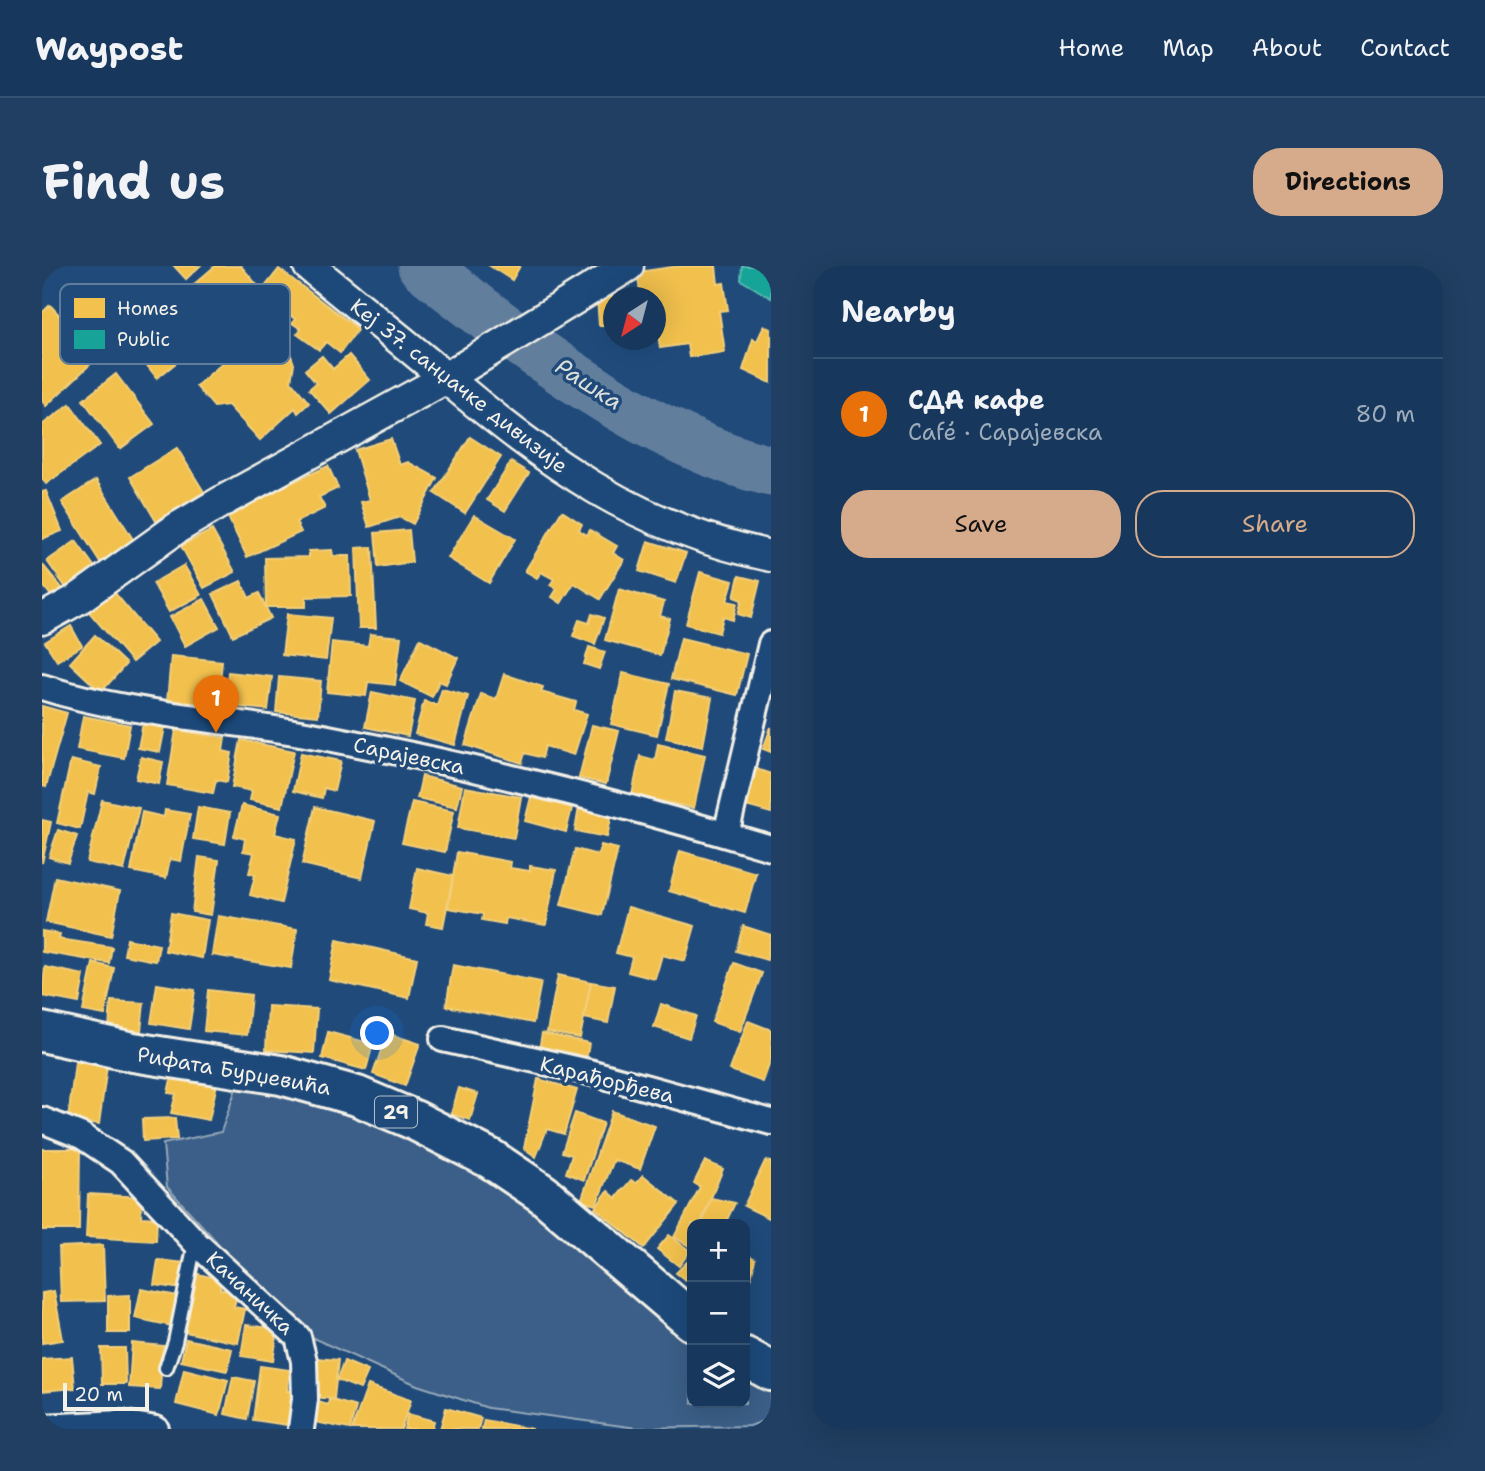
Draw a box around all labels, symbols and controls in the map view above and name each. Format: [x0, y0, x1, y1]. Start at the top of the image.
text: Waypost [35, 26, 183, 71]
text: Home [1058, 32, 1124, 64]
text: Map [1162, 32, 1214, 64]
text: About [1252, 32, 1322, 64]
text: Contact [1360, 32, 1450, 64]
button: Directions [1253, 148, 1443, 216]
text: Find us [42, 149, 225, 215]
legend [60, 284, 290, 364]
north arrow [603, 287, 666, 350]
text: Nearby [841, 291, 956, 332]
street label: Кеј 37. санџачке дивизије [344, 292, 574, 480]
text: Homes [117, 296, 178, 321]
text: Public [117, 327, 170, 352]
water label: Рашка [550, 351, 628, 417]
text: СДА кафе [908, 382, 1045, 417]
text: 1 [859, 399, 869, 429]
text: 80 m [1356, 399, 1415, 429]
text: Café · Сарајевска [908, 417, 1102, 447]
button: Save [841, 490, 1121, 558]
button: Share [1135, 490, 1415, 558]
pin: 1 [193, 675, 239, 733]
street label: Сарајевска [351, 731, 467, 781]
your location [360, 1016, 394, 1050]
street label: Рифата Бурџевића [135, 1040, 333, 1102]
street label: Карађорђева [537, 1050, 677, 1110]
road number: 29 [375, 1097, 417, 1128]
map controls [687, 1219, 750, 1408]
button: + [687, 1219, 750, 1282]
street label: Качаничка [200, 1245, 300, 1341]
button: − [687, 1282, 750, 1345]
button: layers [687, 1345, 750, 1408]
scale bar [63, 1380, 149, 1412]
text: 20 m [74, 1382, 123, 1407]

